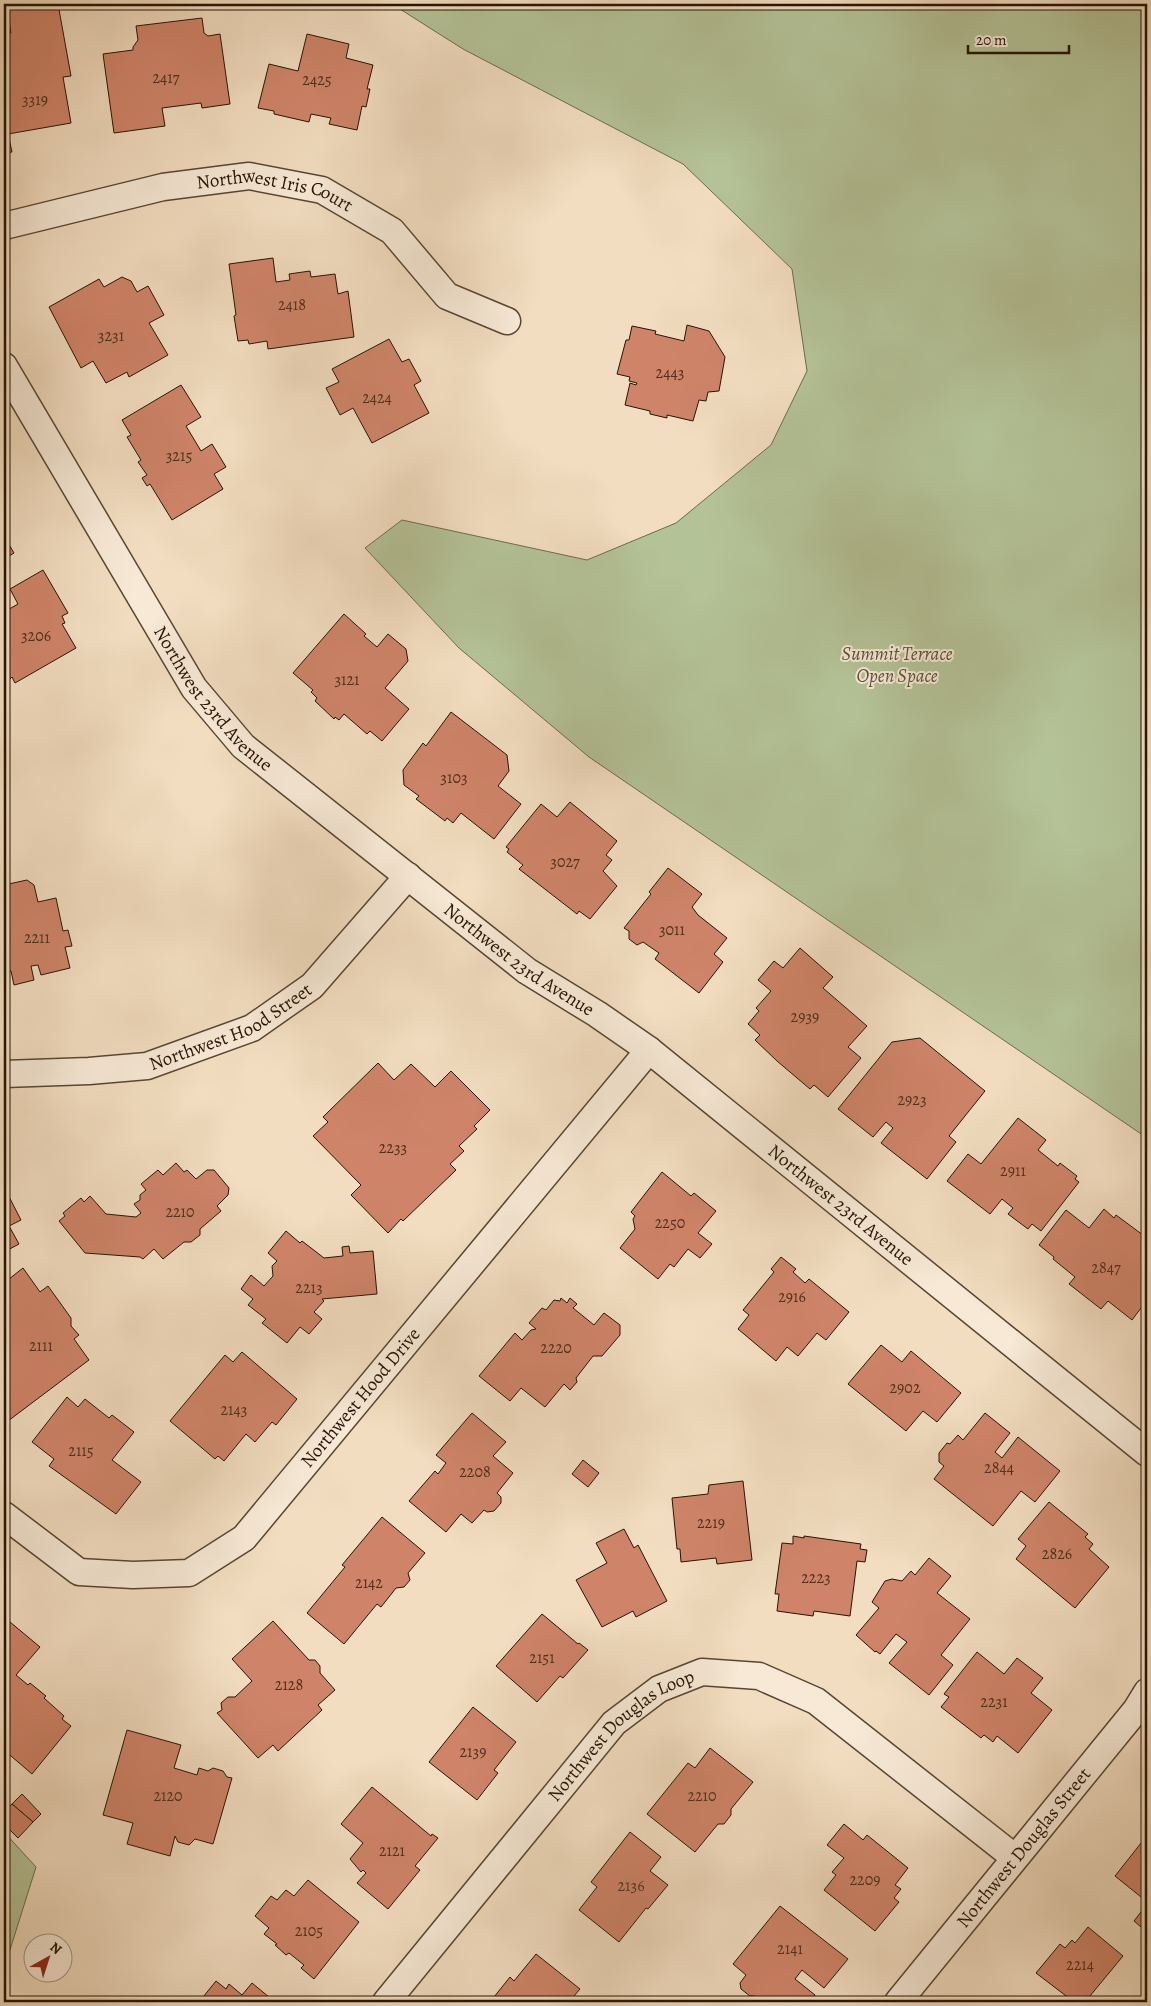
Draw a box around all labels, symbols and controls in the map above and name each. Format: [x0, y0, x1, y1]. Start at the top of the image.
scale bar [968, 22, 1070, 54]
text: 20 m [976, 30, 1007, 50]
house number: 2417 [152, 67, 180, 89]
house number: 2425 [302, 69, 332, 91]
house number: 3319 [22, 89, 48, 111]
street label: Northwest Iris Court [195, 162, 358, 218]
house number: 2418 [278, 294, 306, 316]
house number: 3231 [98, 325, 125, 347]
house number: 2443 [656, 362, 684, 384]
house number: 2424 [362, 387, 392, 409]
house number: 3215 [166, 445, 192, 467]
street label: Northwest 23rd Avenue [147, 621, 278, 777]
house number: 3206 [21, 625, 51, 647]
park label: Summit Terrace Open Space [842, 641, 953, 689]
house number: 3121 [334, 669, 360, 691]
house number: 3103 [440, 767, 468, 789]
house number: 3027 [550, 851, 580, 873]
street label: Northwest 23rd Avenue [438, 897, 599, 1022]
house number: 3011 [659, 919, 686, 941]
house number: 2211 [24, 927, 51, 949]
street label: Northwest Hood Street [146, 977, 317, 1077]
house number: 2939 [791, 1006, 819, 1028]
house number: 2923 [897, 1089, 927, 1111]
house number: 2233 [379, 1137, 407, 1159]
street label: Northwest 23rd Avenue [762, 1138, 919, 1272]
house number: 2911 [1000, 1160, 1026, 1182]
house number: 2210 [165, 1201, 195, 1223]
house number: 2250 [655, 1212, 685, 1234]
house number: 2847 [1091, 1257, 1121, 1279]
house number: 2213 [295, 1277, 323, 1299]
house number: 2916 [778, 1286, 806, 1308]
street label: Northwest Hood Drive [295, 1322, 426, 1473]
house number: 2111 [29, 1335, 54, 1357]
house number: 2220 [540, 1337, 572, 1359]
house number: 2902 [889, 1377, 921, 1399]
house number: 2143 [221, 1399, 247, 1421]
house number: 2115 [68, 1440, 94, 1462]
house number: 2844 [984, 1457, 1014, 1479]
house number: 2208 [459, 1461, 491, 1483]
house number: 2219 [697, 1512, 725, 1534]
house number: 2826 [1042, 1543, 1072, 1565]
house number: 2223 [801, 1567, 831, 1589]
house number: 2142 [355, 1572, 383, 1594]
house number: 2151 [529, 1647, 555, 1669]
street label: Northwest Douglas Loop [542, 1663, 698, 1807]
house number: 2128 [275, 1674, 303, 1696]
house number: 2231 [980, 1691, 1008, 1713]
house number: 2139 [459, 1741, 487, 1763]
street label: Northwest Douglas Street [951, 1762, 1097, 1933]
house number: 2120 [153, 1785, 183, 1807]
house number: 2210 [687, 1785, 717, 1807]
house number: 2121 [379, 1840, 406, 1862]
house number: 2209 [849, 1869, 881, 1891]
house number: 2136 [617, 1875, 645, 1897]
house number: 2105 [295, 1920, 323, 1942]
north arrow [22, 1934, 72, 1984]
text: N [46, 1938, 66, 1959]
house number: 2141 [777, 1938, 803, 1960]
house number: 2214 [1066, 1954, 1094, 1976]

